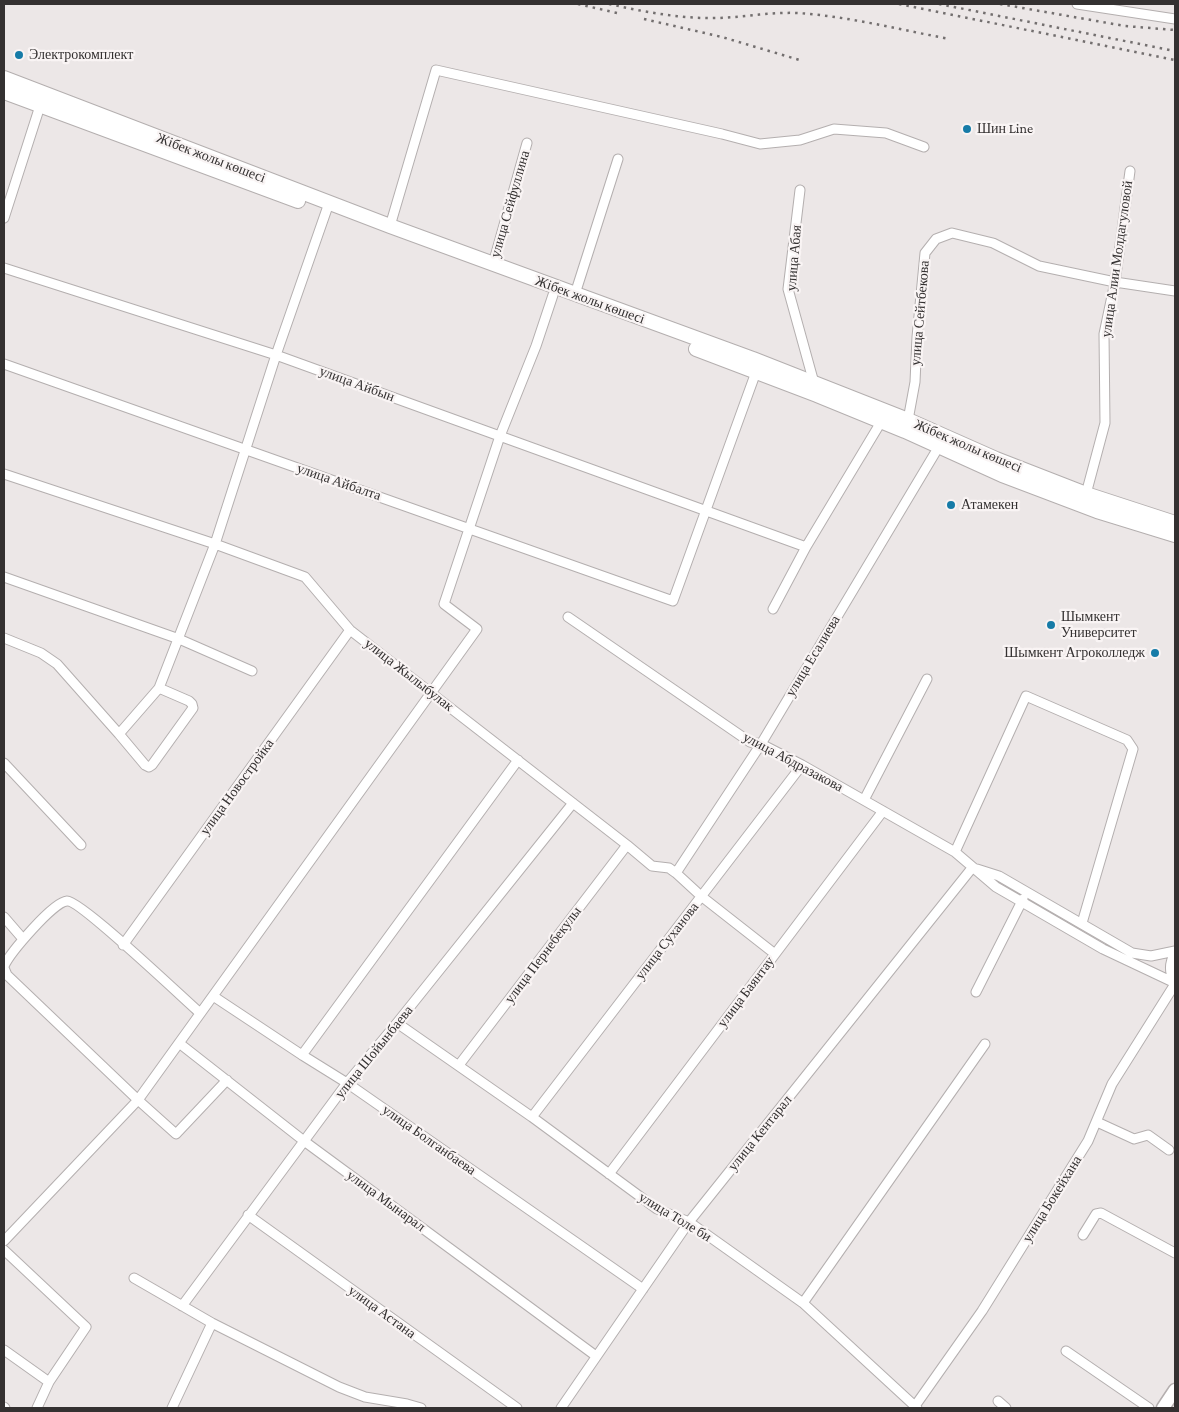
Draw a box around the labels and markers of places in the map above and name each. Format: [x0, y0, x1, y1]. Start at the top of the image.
place label: Электрокомплект [29, 47, 133, 63]
marker: Электрокомплект [13, 49, 25, 61]
place label: Шин Line [977, 121, 1033, 137]
marker: Шин Line [961, 123, 973, 135]
place label: Атамекен [961, 497, 1018, 513]
marker: Атамекен [945, 499, 957, 511]
place label: Шымкент Университет [1061, 609, 1137, 642]
marker: Шымкент Университет [1045, 619, 1057, 631]
place label: Шымкент Агроколледж [1004, 645, 1145, 661]
marker: Шымкент Агроколледж [1149, 647, 1161, 659]

